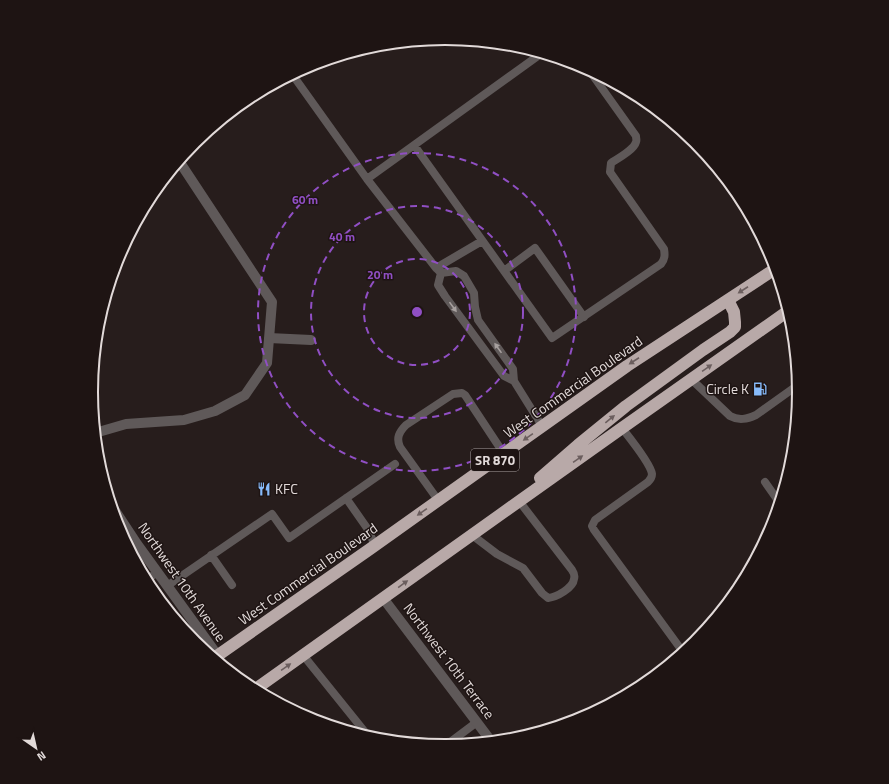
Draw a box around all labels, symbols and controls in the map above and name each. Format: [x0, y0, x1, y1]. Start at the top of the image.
text: 60 m [292, 190, 318, 209]
text: 40 m [329, 227, 355, 246]
text: 20 m [367, 265, 393, 284]
one-way arrow [737, 286, 748, 294]
one-way arrow [449, 302, 457, 313]
centre of rings [410, 305, 424, 319]
street label: West Commercial Boulevard [499, 330, 647, 443]
one-way arrow [494, 342, 502, 353]
one-way arrow [628, 358, 640, 365]
one-way arrow [701, 364, 712, 372]
place label: Circle K [706, 378, 749, 399]
fuel station icon: Circle K [752, 381, 768, 397]
one-way arrow [604, 414, 615, 423]
one-way arrow [523, 433, 533, 441]
road number: SR 870 [471, 449, 519, 471]
one-way arrow [572, 455, 583, 463]
place label: KFC [275, 478, 298, 499]
restaurant icon: KFC [256, 481, 272, 497]
one-way arrow [417, 508, 427, 516]
street label: West Commercial Boulevard [234, 517, 382, 630]
street label: Northwest 10th Avenue [133, 518, 231, 646]
one-way arrow [398, 580, 409, 588]
street label: Northwest 10th Terrace [399, 598, 500, 723]
one-way arrow [281, 663, 291, 671]
north arrow [16, 728, 56, 768]
text: N [34, 748, 49, 765]

